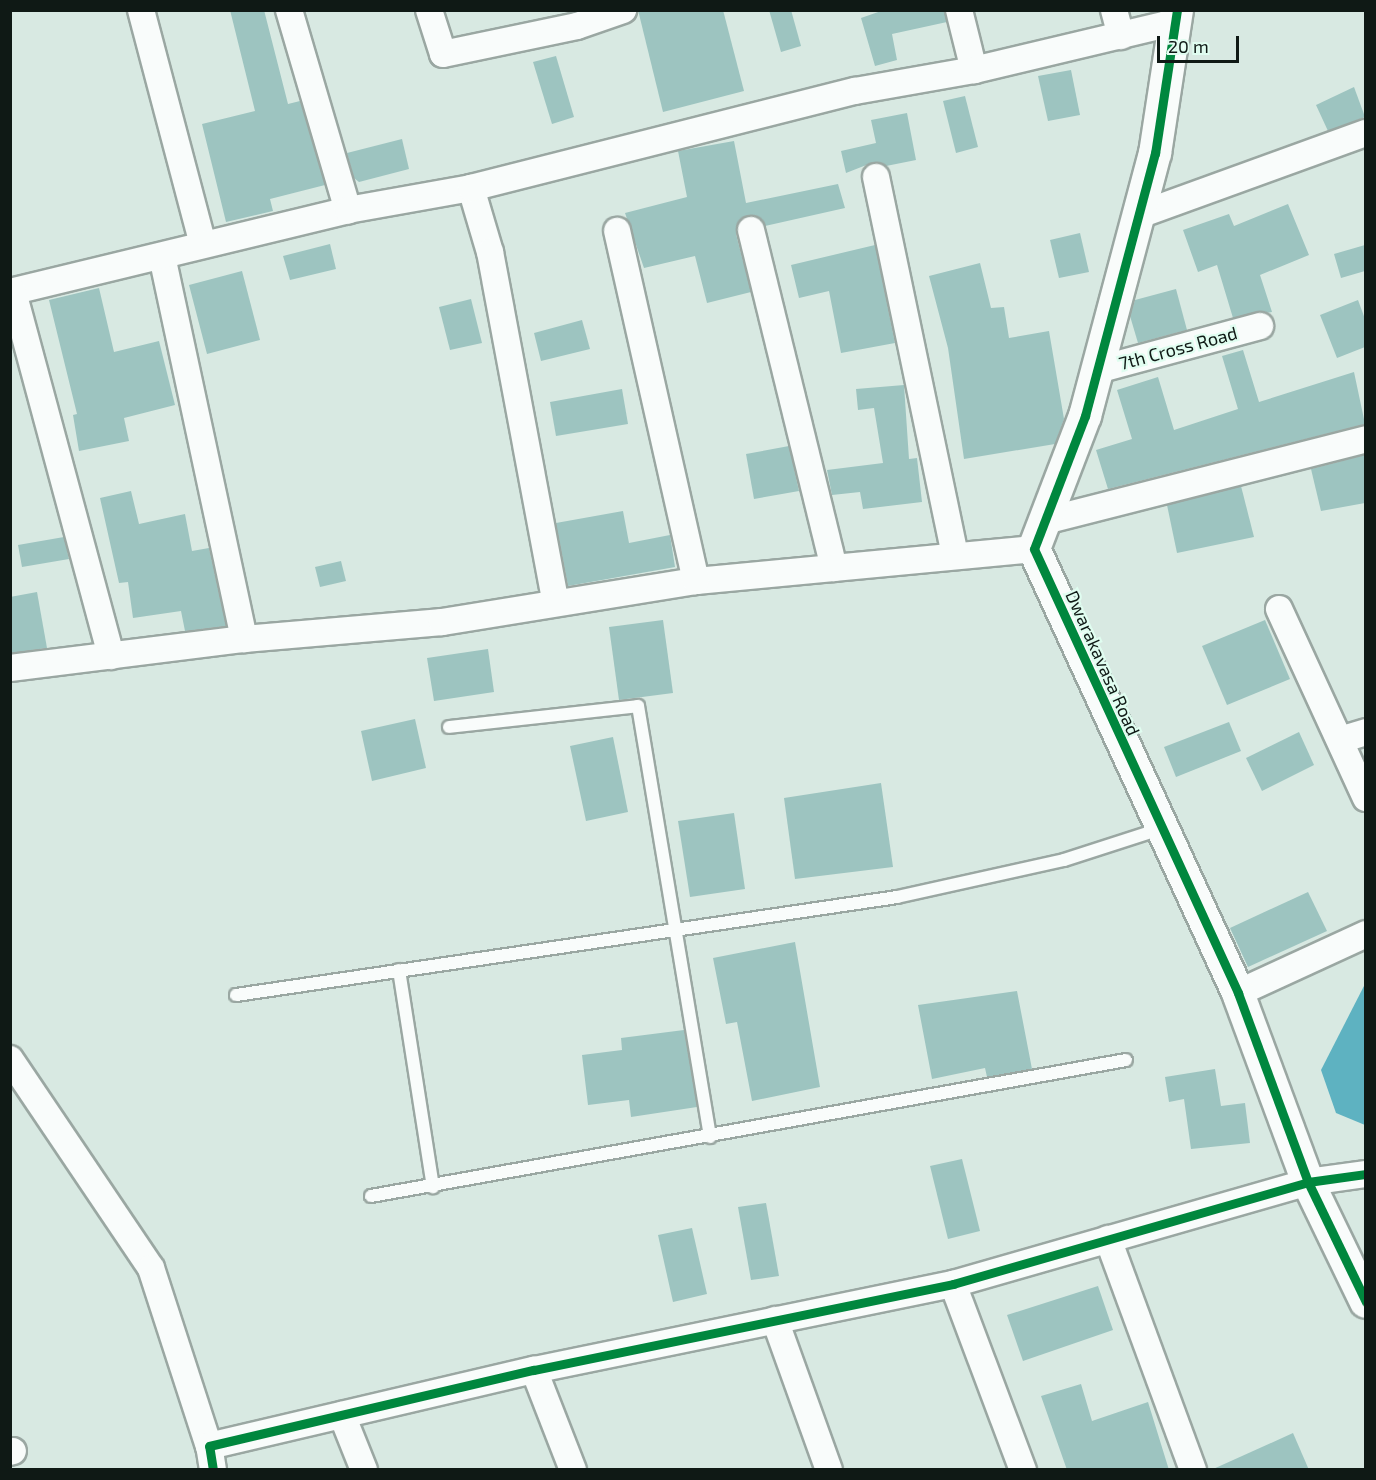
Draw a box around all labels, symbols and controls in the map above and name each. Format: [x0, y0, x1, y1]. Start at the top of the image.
scale bar [1160, 24, 1242, 62]
text: 20 m [1168, 35, 1209, 57]
street label: 7th Cross Road [1116, 322, 1240, 374]
street label: Dwarakavasa Road [1061, 587, 1145, 739]

